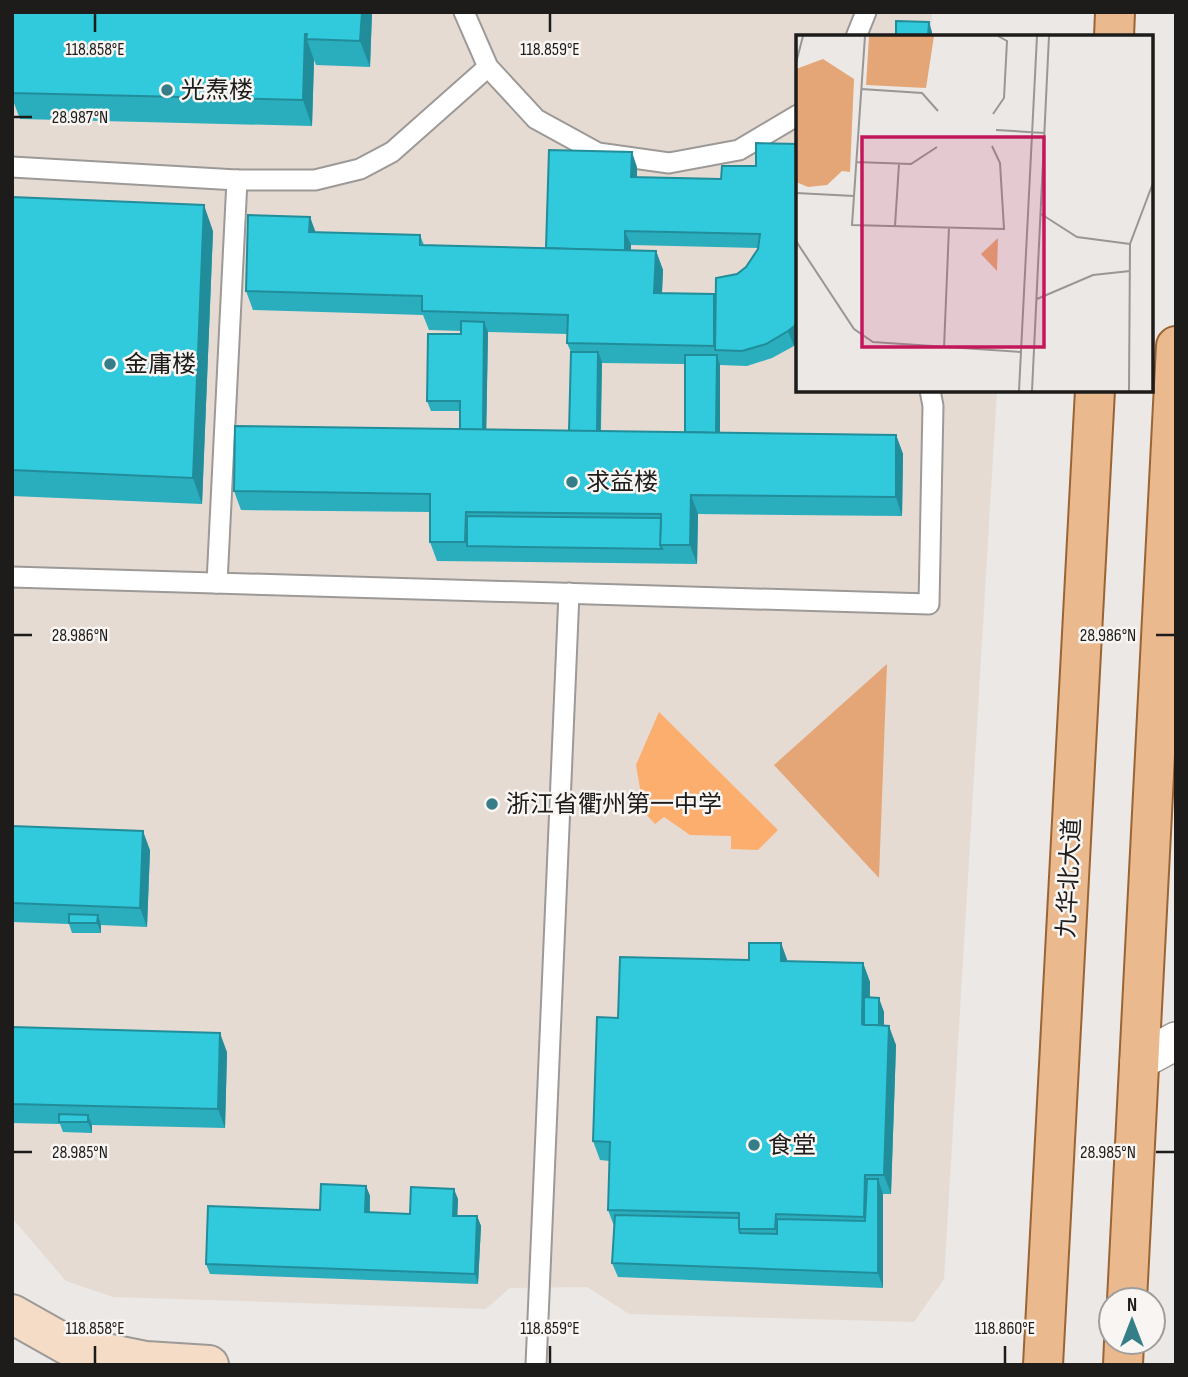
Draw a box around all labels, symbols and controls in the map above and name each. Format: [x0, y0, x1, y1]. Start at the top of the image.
inset map [796, 35, 1153, 392]
text: 118.858°E [65, 39, 125, 60]
text: 118.859°E [520, 39, 580, 60]
place label: 光焘楼 [181, 76, 253, 105]
marker: 光焘楼 [159, 82, 175, 98]
text: 28.987°N [52, 107, 108, 128]
place label: 金庸楼 [124, 350, 196, 379]
marker: 金庸楼 [102, 356, 118, 372]
place label: 求益楼 [586, 468, 658, 497]
marker: 求益楼 [564, 474, 580, 490]
text: 28.986°N [52, 625, 108, 646]
text: 28.986°N [1080, 625, 1136, 646]
place label: 浙江省衢州第一中学 [506, 790, 722, 819]
marker: 浙江省衢州第一中学 [484, 796, 500, 812]
street label: 九华北大道 [1052, 817, 1087, 939]
place label: 食堂 [768, 1131, 816, 1160]
marker: 食堂 [746, 1137, 762, 1153]
text: 28.985°N [52, 1142, 108, 1163]
text: 28.985°N [1080, 1142, 1136, 1163]
north arrow [1097, 1286, 1167, 1356]
text: N [1127, 1294, 1137, 1317]
text: 118.858°E [65, 1318, 125, 1339]
text: 118.859°E [520, 1318, 580, 1339]
text: 118.860°E [975, 1318, 1035, 1339]

